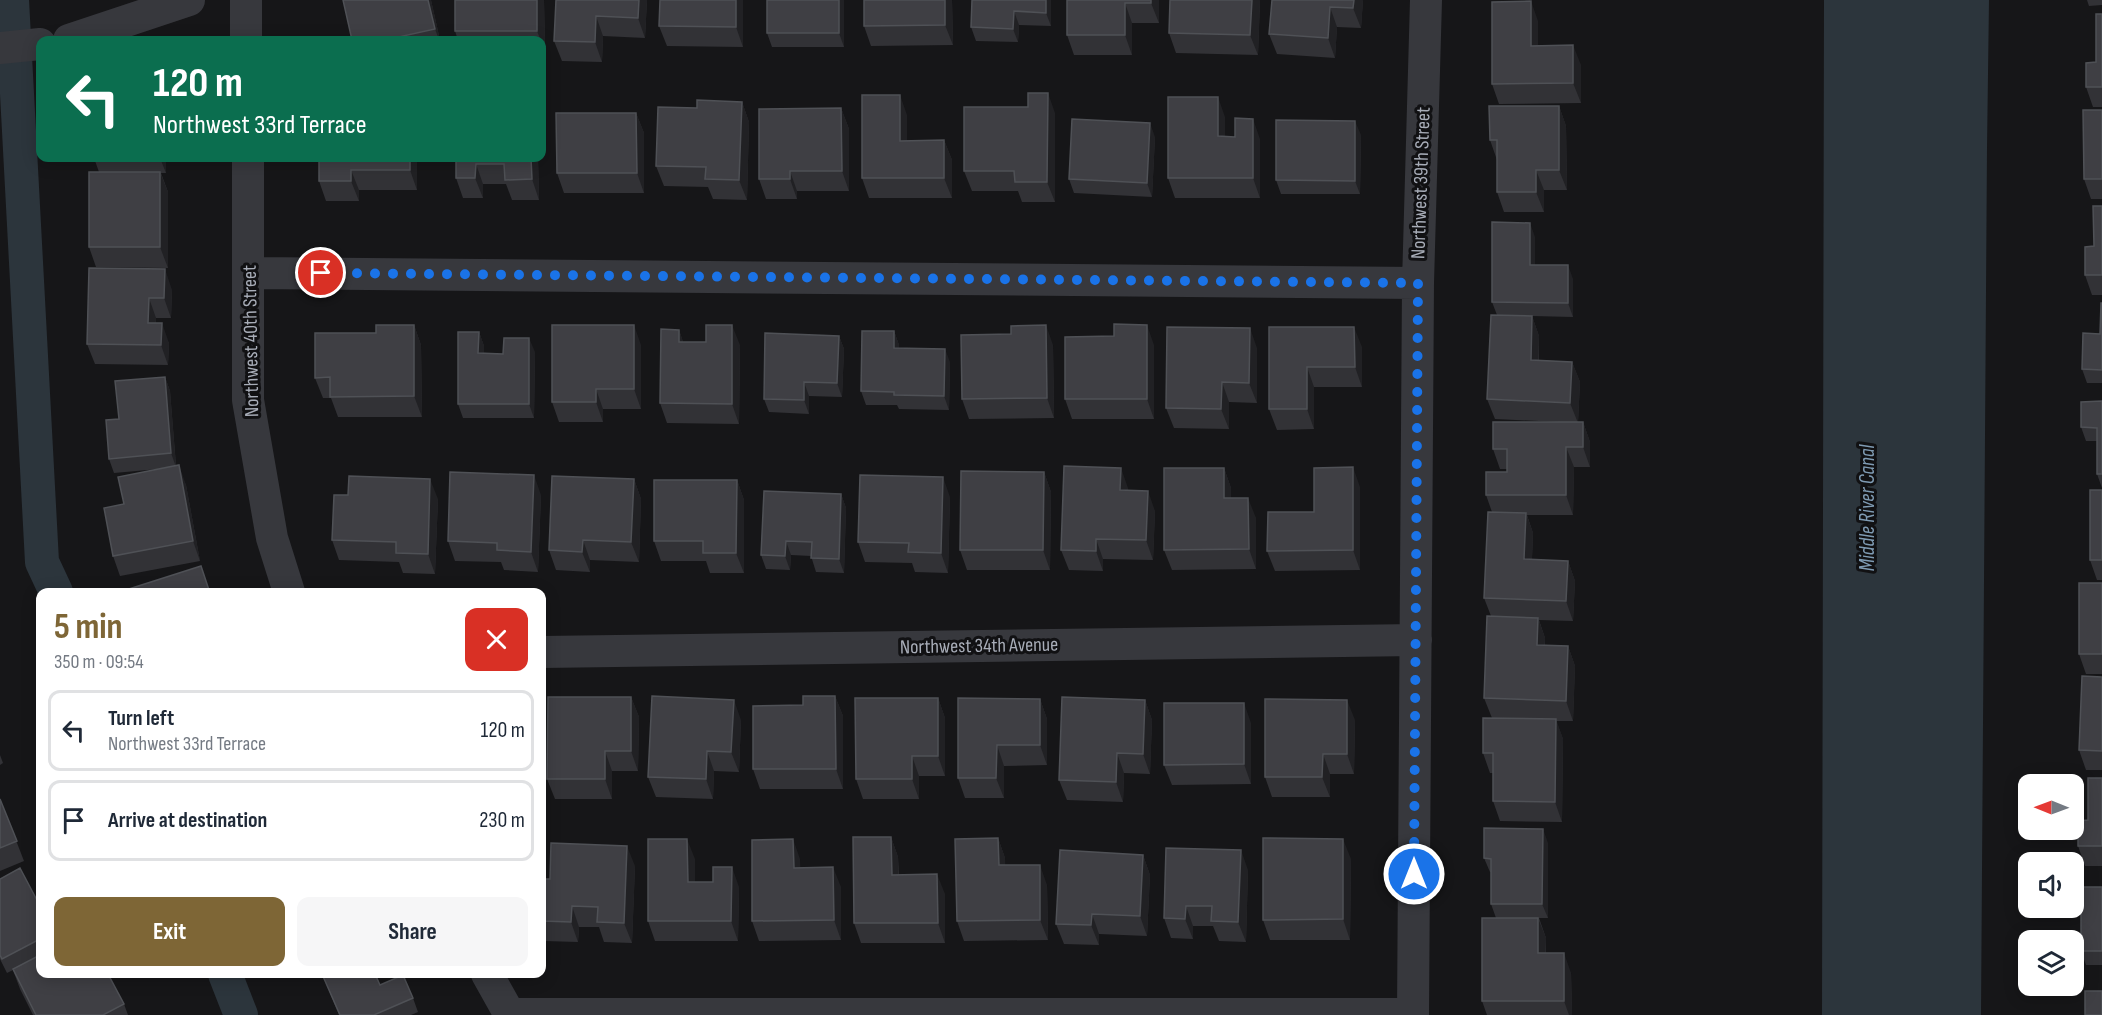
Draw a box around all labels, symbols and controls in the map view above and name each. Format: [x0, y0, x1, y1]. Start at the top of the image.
text: 120 m [153, 58, 243, 109]
icon: left [54, 60, 132, 138]
street label: Northwest 39th Street [1406, 107, 1436, 259]
text: Northwest 33rd Terrace [153, 109, 367, 141]
pin [295, 247, 346, 298]
icon: arrive [304, 256, 337, 289]
street label: Northwest 40th Street [238, 265, 264, 417]
water label: Middle River Canal [1855, 444, 1880, 571]
text: 5 min [54, 606, 123, 649]
button: close [465, 608, 528, 671]
street label: Northwest 34th Avenue [900, 633, 1058, 659]
text: 350 m · 09:54 [54, 650, 144, 674]
text: Turn left [108, 705, 174, 732]
icon: left [57, 714, 90, 747]
text: 120 m [481, 717, 525, 744]
text: Northwest 33rd Terrace [108, 732, 266, 756]
north arrow [2018, 774, 2084, 840]
map controls [2018, 774, 2084, 996]
icon: arrive [57, 804, 90, 837]
text: Arrive at destination [108, 807, 267, 834]
text: 230 m [479, 807, 525, 834]
position arrow [1382, 842, 1446, 906]
button: sound [2018, 852, 2084, 918]
button: Exit [54, 897, 285, 966]
button: Share [297, 897, 528, 966]
button: layers [2018, 930, 2084, 996]

